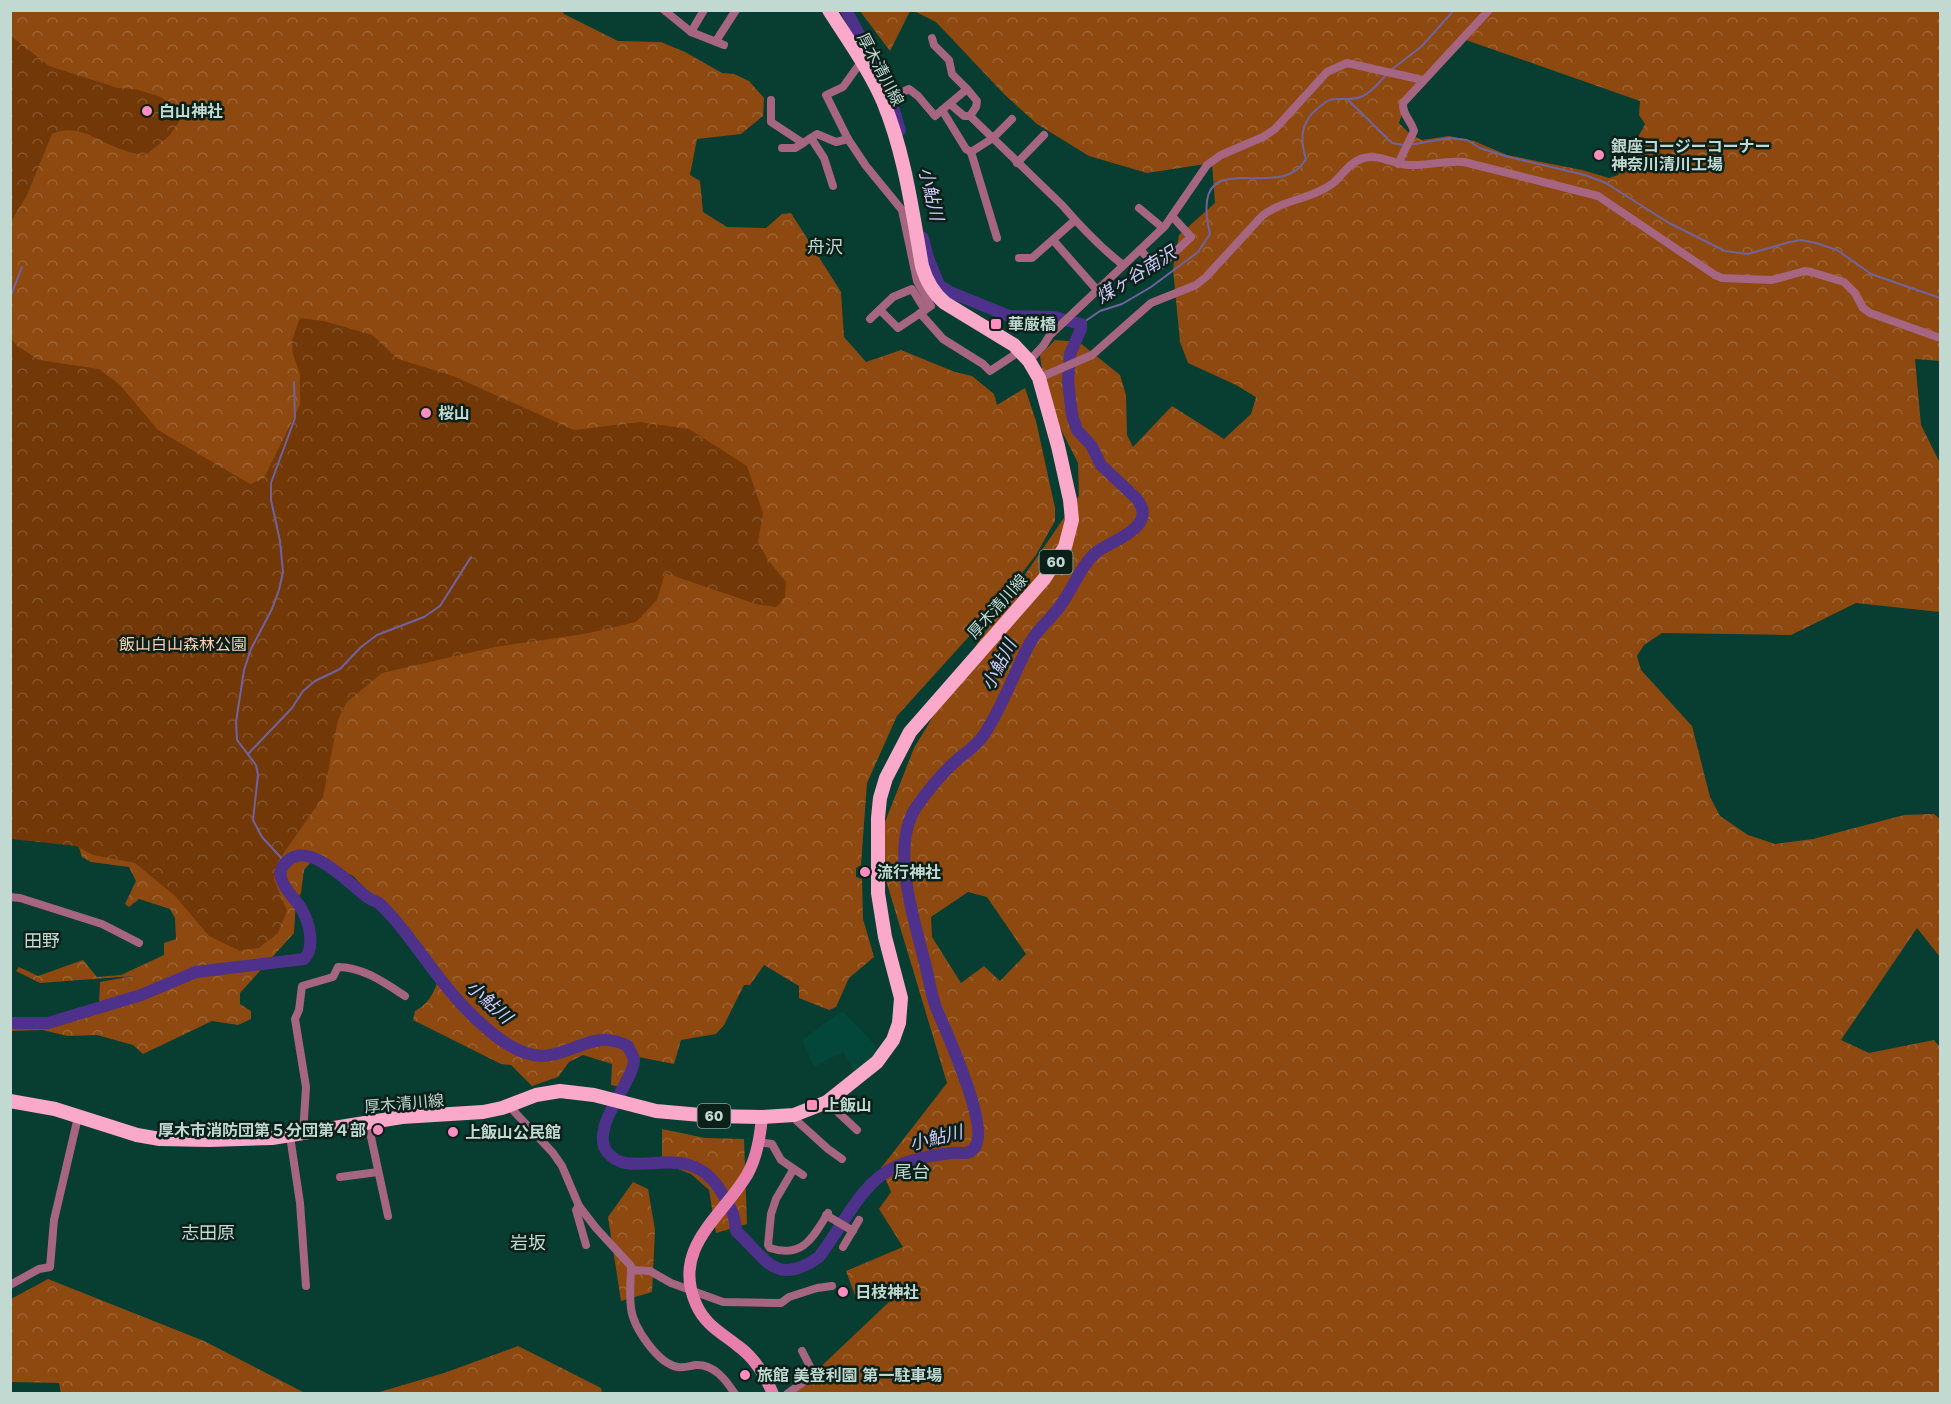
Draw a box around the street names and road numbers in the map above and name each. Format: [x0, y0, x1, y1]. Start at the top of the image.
street label: 厚木清川線 [853, 29, 908, 109]
road number: 60 [1040, 550, 1072, 574]
street label: 厚木清川線 [964, 570, 1031, 642]
street label: 厚木清川線 [363, 1091, 445, 1116]
road number: 60 [698, 1104, 730, 1128]

